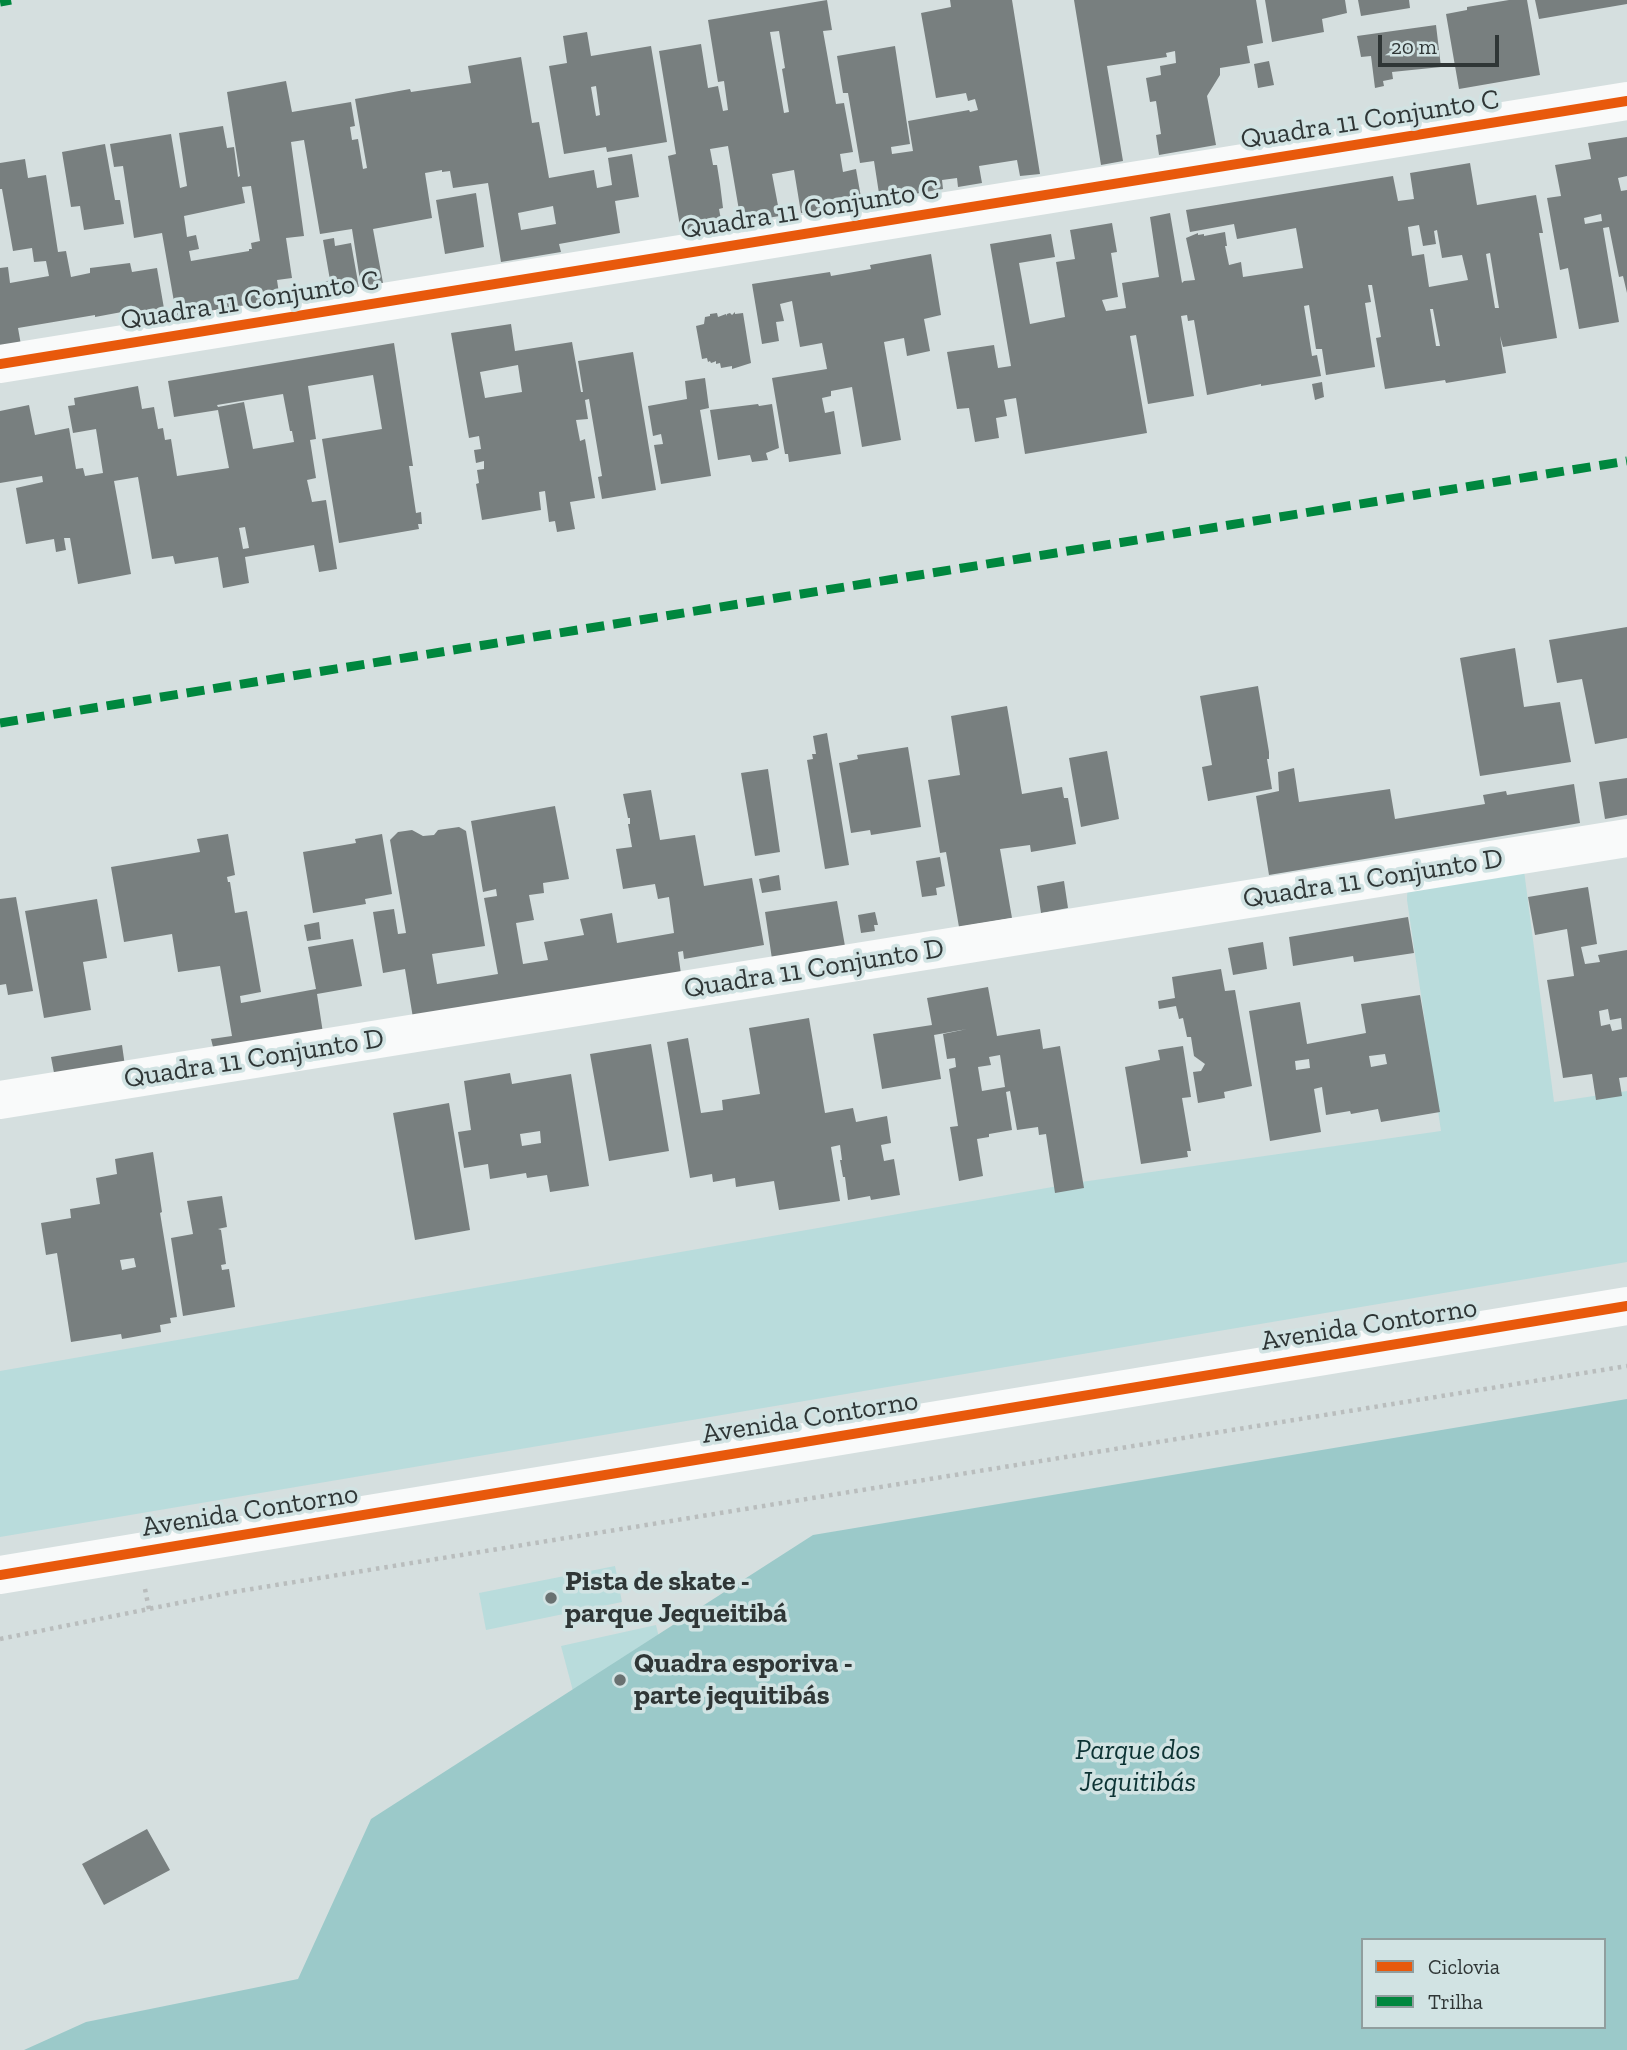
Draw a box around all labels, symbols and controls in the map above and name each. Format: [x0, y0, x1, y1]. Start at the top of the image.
scale bar [1382, 21, 1503, 65]
text: 20 m [1391, 34, 1437, 59]
street label: Quadra 11 Conjunto C [1238, 83, 1502, 157]
street label: Quadra 11 Conjunto C [678, 173, 942, 247]
street label: Quadra 11 Conjunto C [118, 264, 382, 338]
street label: Quadra 11 Conjunto D [1241, 842, 1505, 916]
street label: Quadra 11 Conjunto D [682, 932, 946, 1006]
street label: Quadra 11 Conjunto D [122, 1022, 386, 1096]
street label: Avenida Contorno [1259, 1291, 1479, 1359]
street label: Avenida Contorno [700, 1384, 920, 1452]
street label: Avenida Contorno [140, 1477, 360, 1545]
place label: Pista de skate - parque Jequeitibá [565, 1565, 787, 1631]
marker: Pista de skate - parque Jequeitibá [543, 1590, 559, 1606]
place label: Quadra esporiva - parte jequitibás [634, 1647, 853, 1713]
marker: Quadra esporiva - parte jequitibás [612, 1672, 628, 1688]
park label: Parque dos Jequitibás [1075, 1734, 1201, 1800]
legend [1361, 1938, 1606, 2029]
text: Ciclovia [1428, 1954, 1500, 1979]
text: Trilha [1428, 1989, 1483, 2014]

